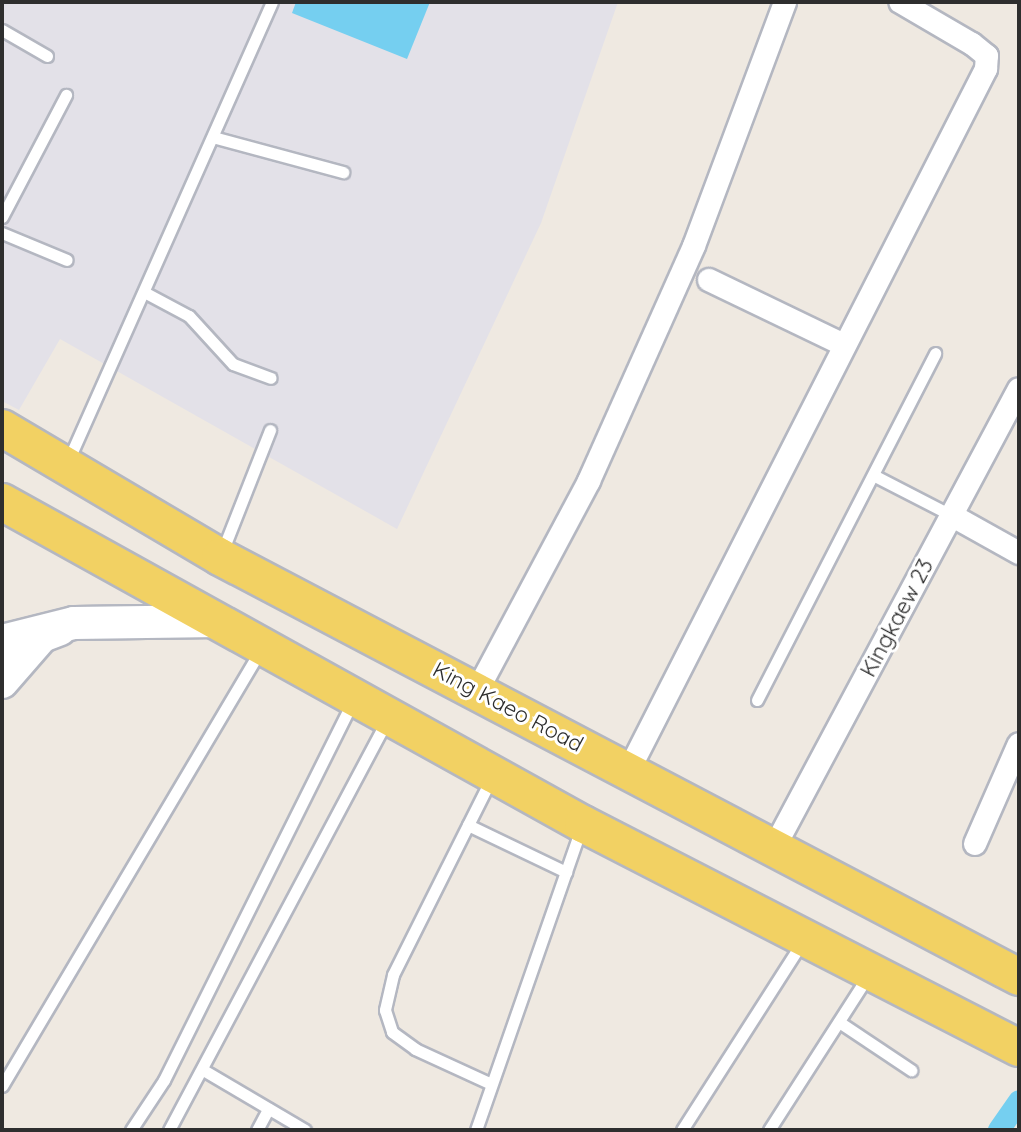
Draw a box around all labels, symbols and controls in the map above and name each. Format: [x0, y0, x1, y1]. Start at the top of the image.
street label: Kingkaew 23 [855, 555, 939, 681]
street label: King Kaeo Road [428, 656, 588, 758]

